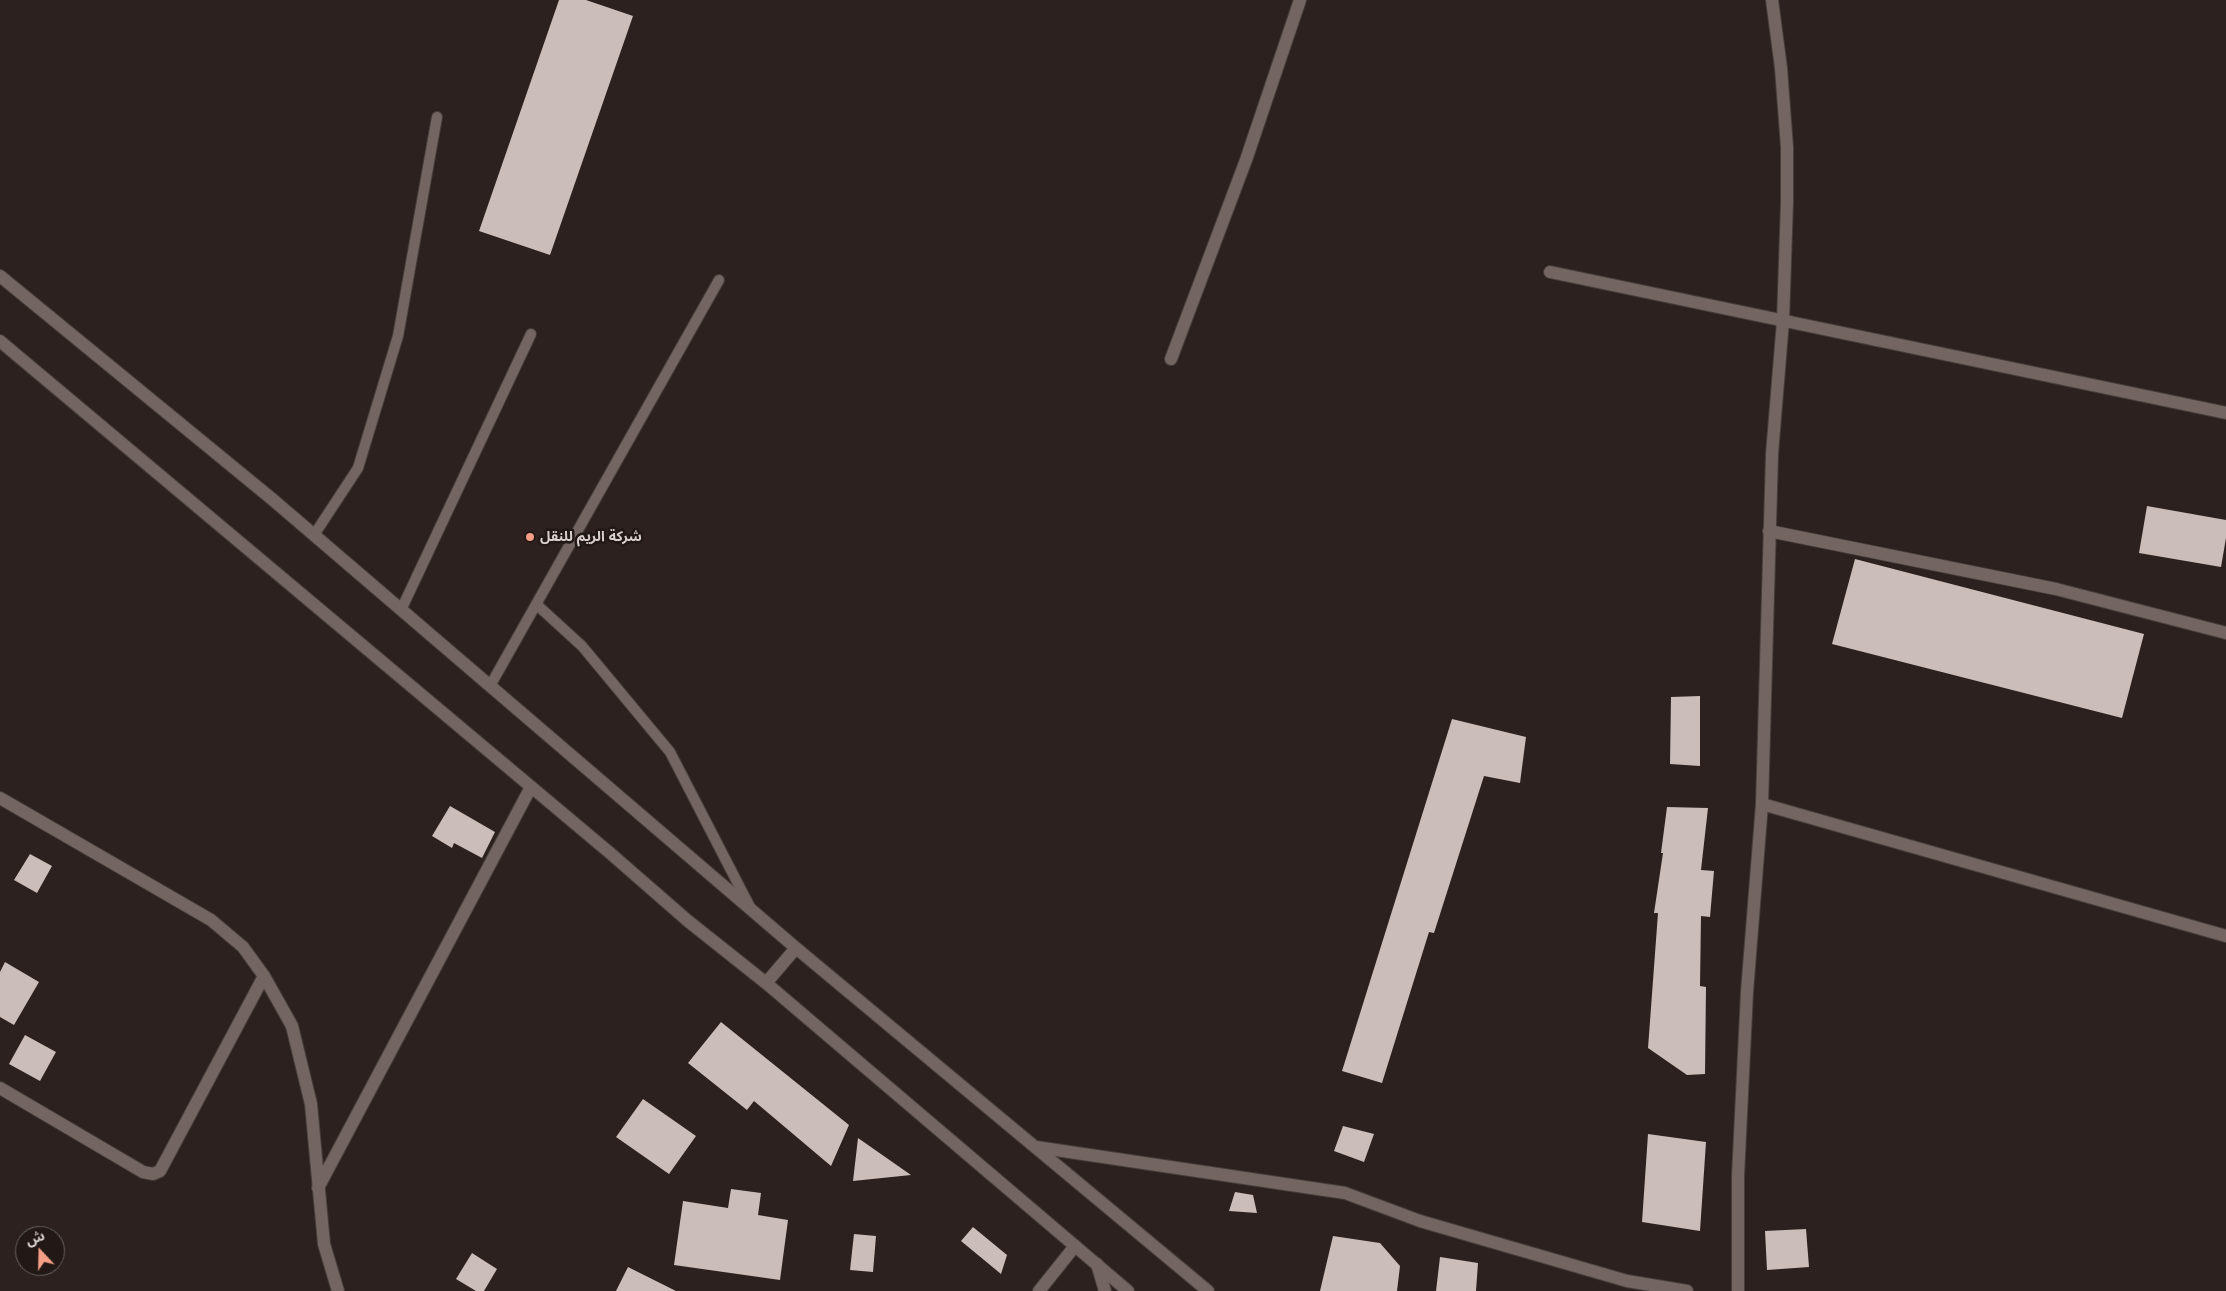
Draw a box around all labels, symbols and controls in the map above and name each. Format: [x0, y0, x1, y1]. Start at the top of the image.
place label: شركة الريم للنقل [540, 529, 642, 545]
marker: شركة الريم للنقل [524, 531, 536, 543]
north arrow [15, 1226, 65, 1276]
text: ش [23, 1226, 47, 1250]

